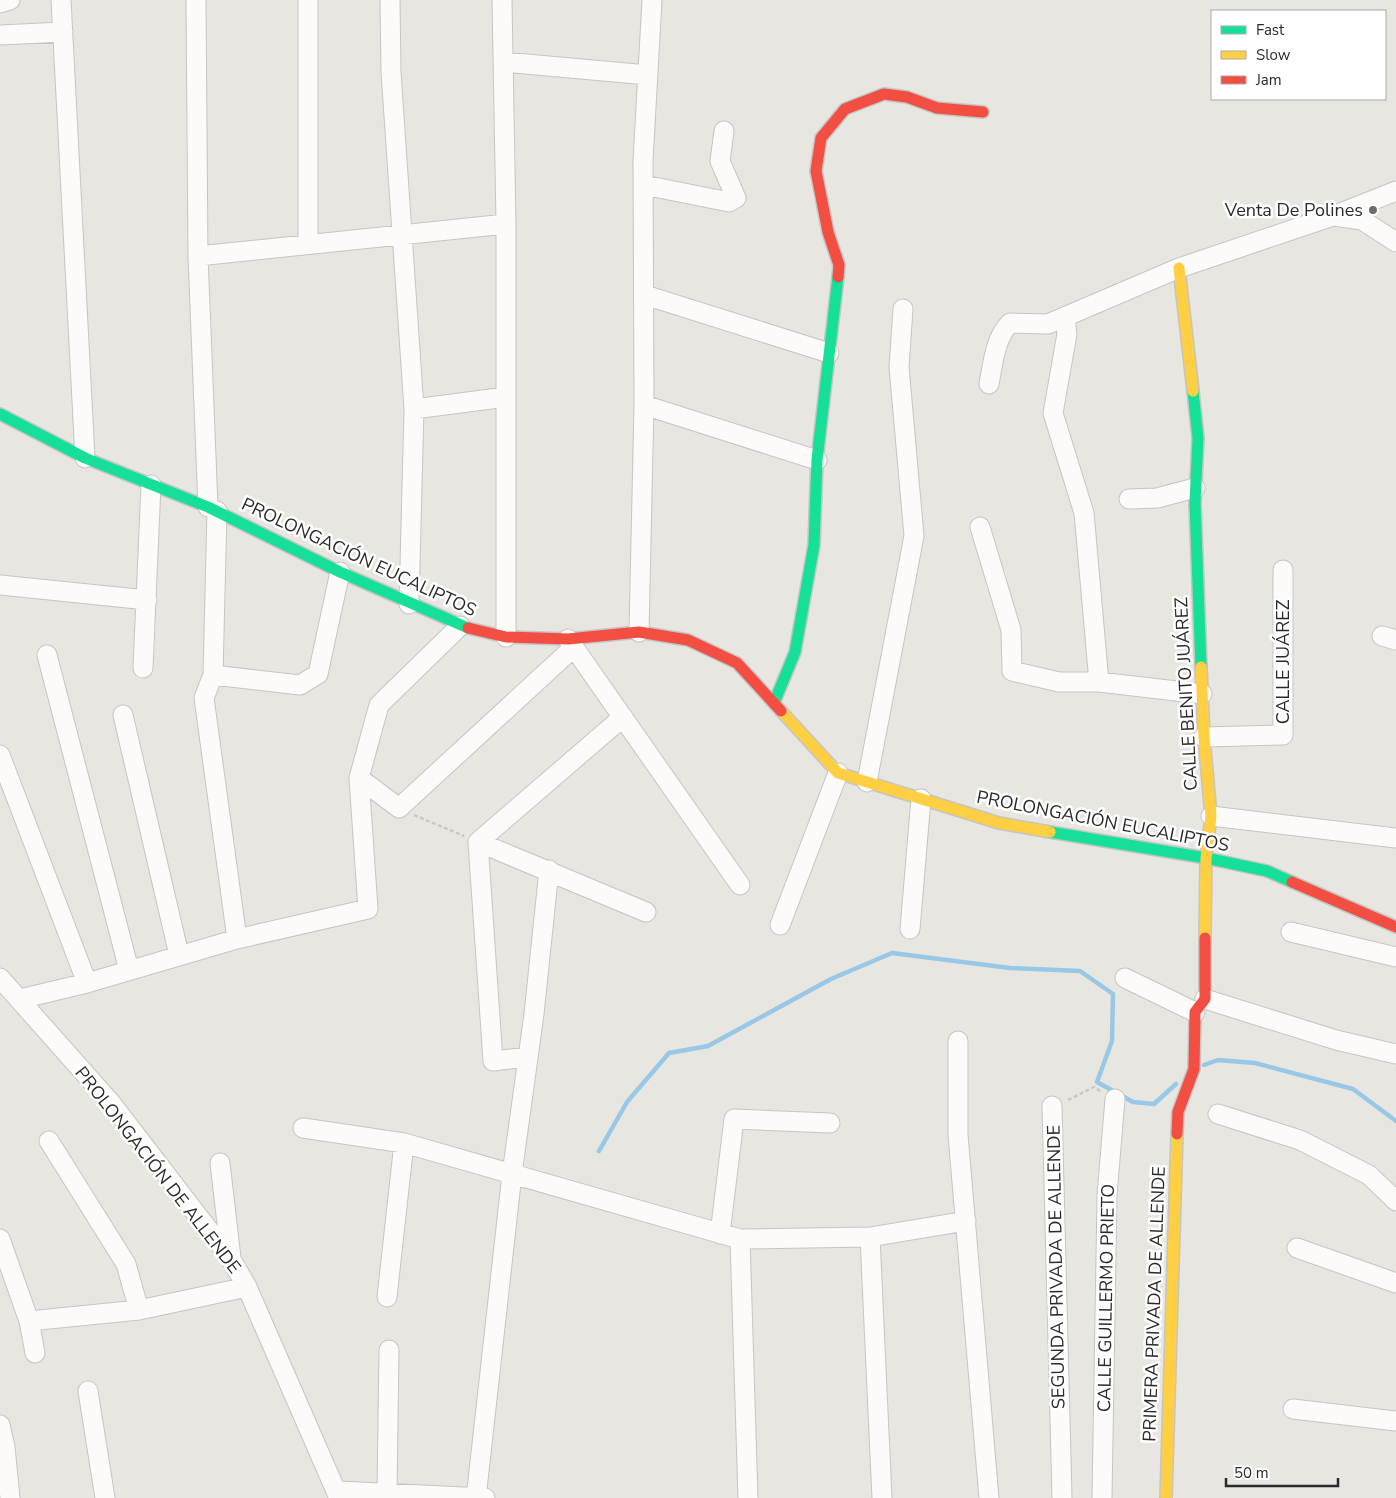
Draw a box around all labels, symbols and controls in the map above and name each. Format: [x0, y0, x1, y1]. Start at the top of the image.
legend [1211, 10, 1386, 100]
text: Fast [1256, 20, 1285, 40]
text: Slow [1256, 45, 1291, 65]
text: Jam [1255, 70, 1282, 90]
place label: Venta De Polines [1224, 198, 1363, 222]
marker: Venta De Polines [1367, 204, 1379, 216]
street label: PROLONGACIÓN EUCALIPTOS [238, 492, 480, 622]
street label: CALLE BENITO JUÁREZ [1169, 596, 1203, 791]
street label: CALLE JUÁREZ [1271, 599, 1295, 724]
street label: PROLONGACIÓN EUCALIPTOS [975, 785, 1231, 857]
street label: PROLONGACIÓN DE ALLENDE [70, 1061, 246, 1279]
street label: SEGUNDA PRIVADA DE ALLENDE [1042, 1125, 1070, 1409]
street label: PRIMERA PRIVADA DE ALLENDE [1137, 1166, 1171, 1442]
street label: CALLE GUILLERMO PRIETO [1092, 1184, 1120, 1412]
scale bar [1226, 1456, 1338, 1488]
text: 50 m [1234, 1463, 1269, 1483]

